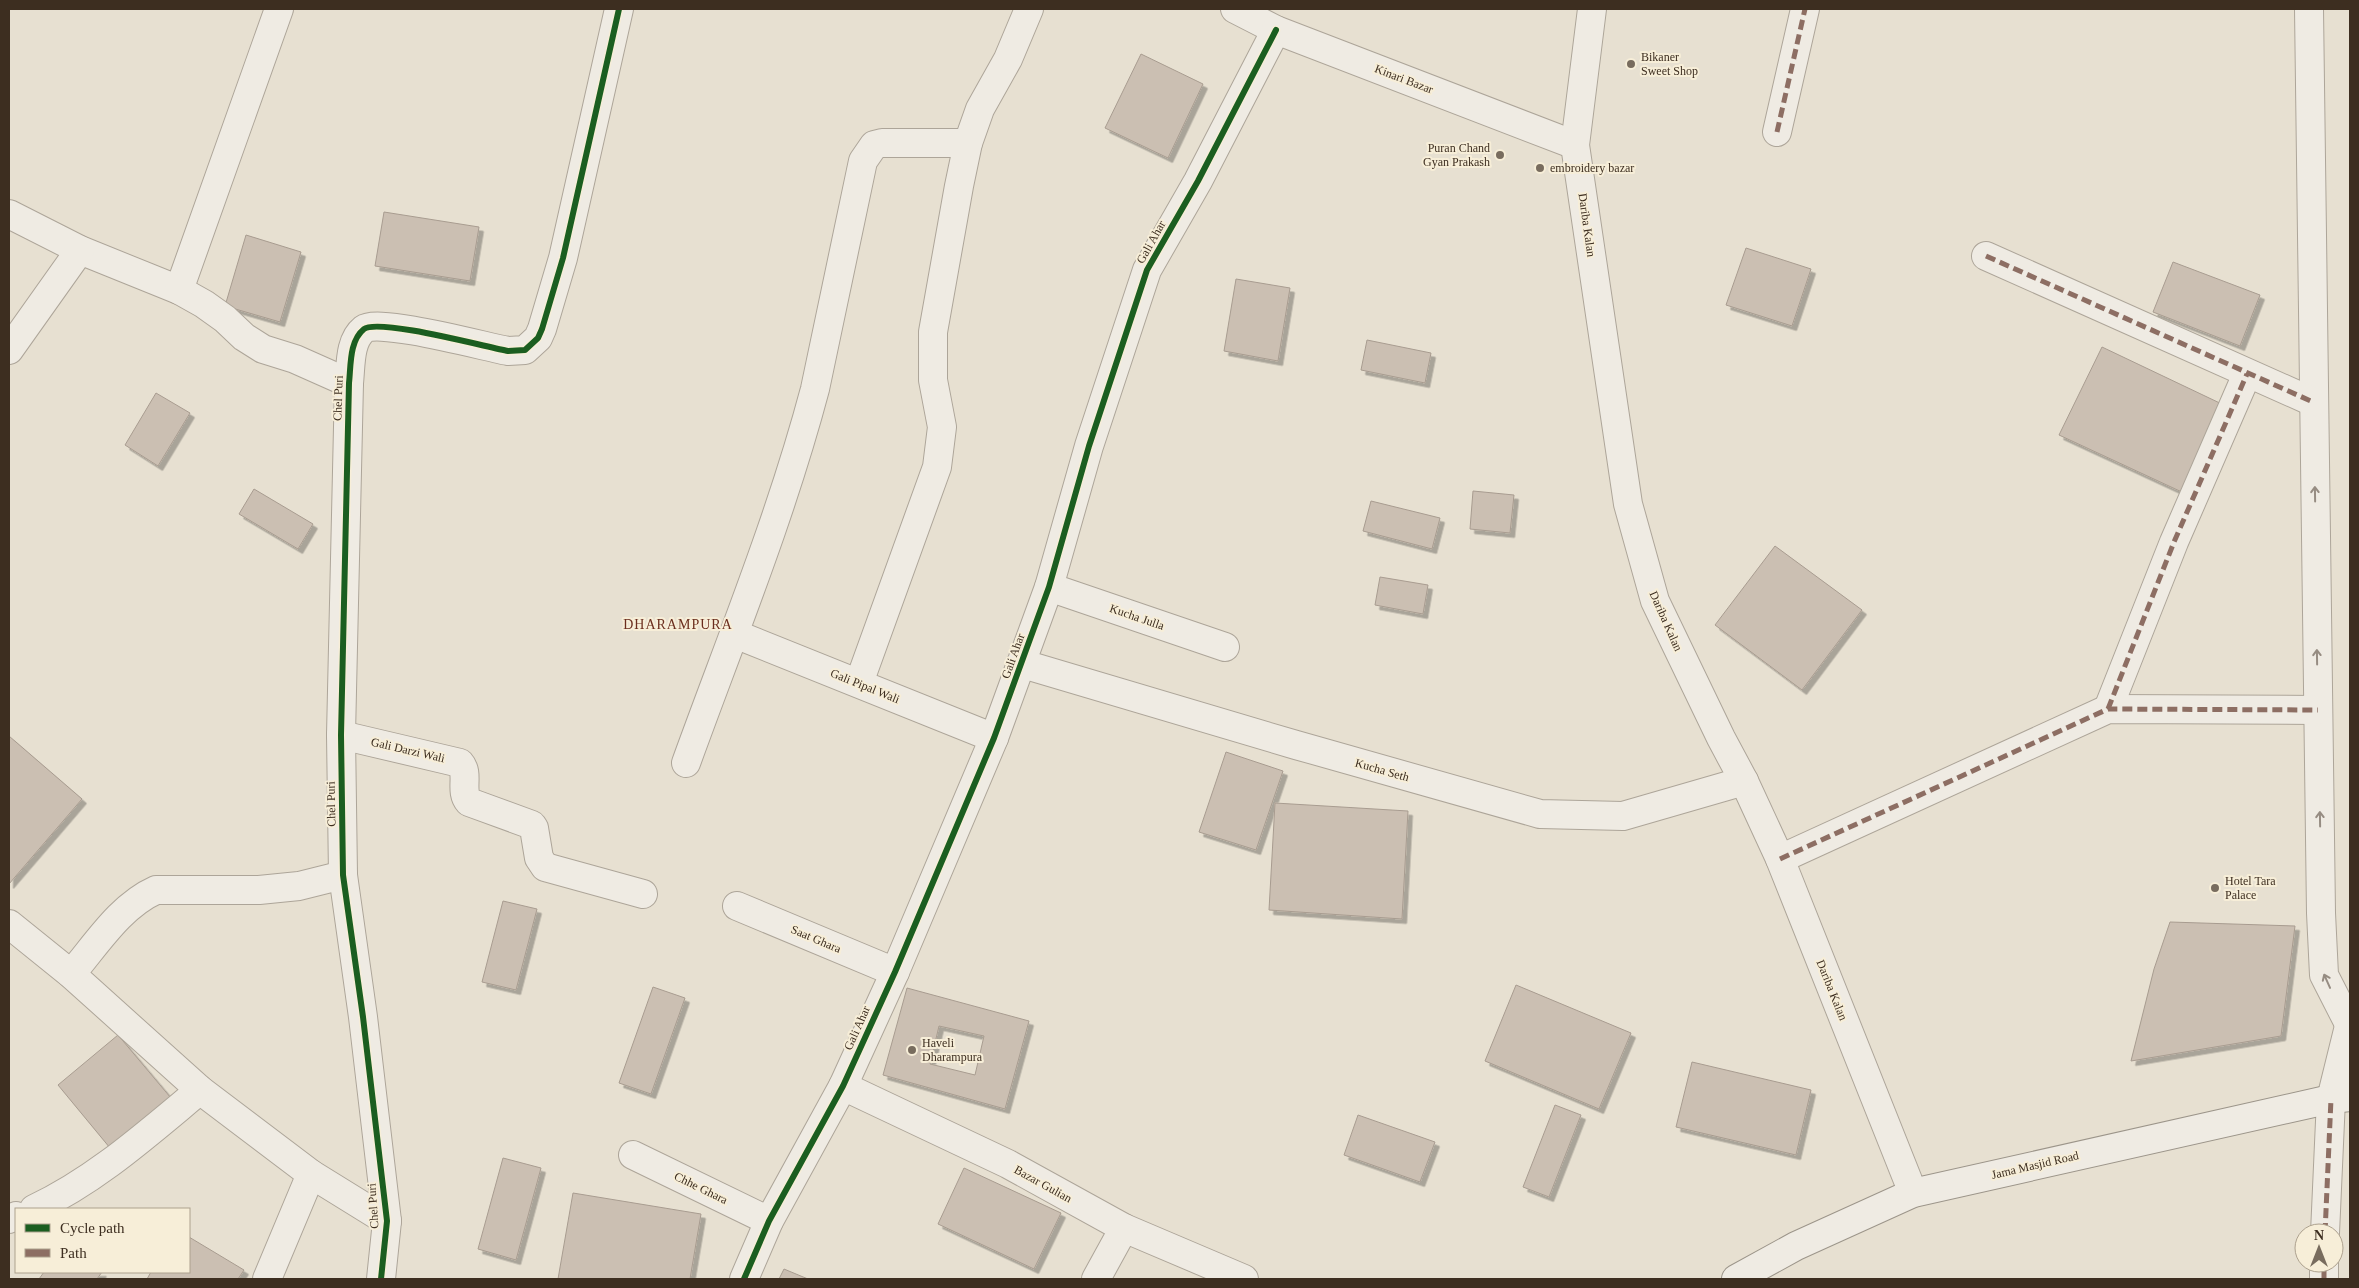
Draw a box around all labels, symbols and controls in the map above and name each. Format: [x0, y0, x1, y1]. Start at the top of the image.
place label: Bikaner Sweet Shop [1641, 50, 1698, 78]
marker: Bikaner Sweet Shop [1625, 58, 1637, 70]
street label: Kinari Bazar [1373, 61, 1435, 97]
place label: Puran Chand Gyan Prakash [1423, 141, 1490, 169]
marker: Puran Chand Gyan Prakash [1494, 149, 1506, 161]
place label: embroidery bazar [1550, 161, 1634, 175]
marker: embroidery bazar [1534, 162, 1546, 174]
street label: Dariba Kalan [1576, 192, 1598, 258]
street label: Gali Ahar [1133, 218, 1169, 266]
street label: Chel Puri [330, 374, 346, 421]
one-way arrow [2310, 487, 2319, 503]
street label: Dariba Kalan [1647, 589, 1685, 653]
street label: Kucha Julla [1108, 601, 1167, 633]
district label: DHARAMPURA [623, 617, 733, 632]
street label: Gali Ahar [998, 632, 1028, 680]
one-way arrow [2312, 649, 2322, 666]
street label: Gali Pipal Wali [828, 666, 902, 706]
street label: Gali Darzi Wali [370, 735, 447, 765]
street label: Kucha Seth [1353, 756, 1411, 784]
street label: Chel Puri [324, 780, 338, 827]
one-way arrow [2315, 812, 2325, 828]
place label: Hotel Tara Palace [2225, 874, 2276, 902]
marker: Hotel Tara Palace [2209, 882, 2221, 894]
street label: Saat Ghara [789, 922, 844, 956]
street label: Dariba Kalan [1813, 958, 1851, 1022]
one-way arrow [2322, 974, 2332, 989]
street label: Gali Ahar [841, 1004, 873, 1052]
place label: Haveli Dharampura [922, 1036, 983, 1064]
marker: Haveli Dharampura [906, 1044, 918, 1056]
street label: Jama Masjid Road [1990, 1148, 2080, 1182]
street label: Bazar Gulian [1012, 1162, 1074, 1206]
street label: Chhe Ghara [672, 1169, 731, 1207]
street label: Chel Puri [364, 1182, 382, 1229]
legend [15, 1208, 190, 1273]
text: Cycle path [60, 1220, 125, 1236]
north arrow [2294, 1223, 2344, 1273]
text: N [2314, 1228, 2324, 1243]
text: Path [60, 1245, 87, 1261]

